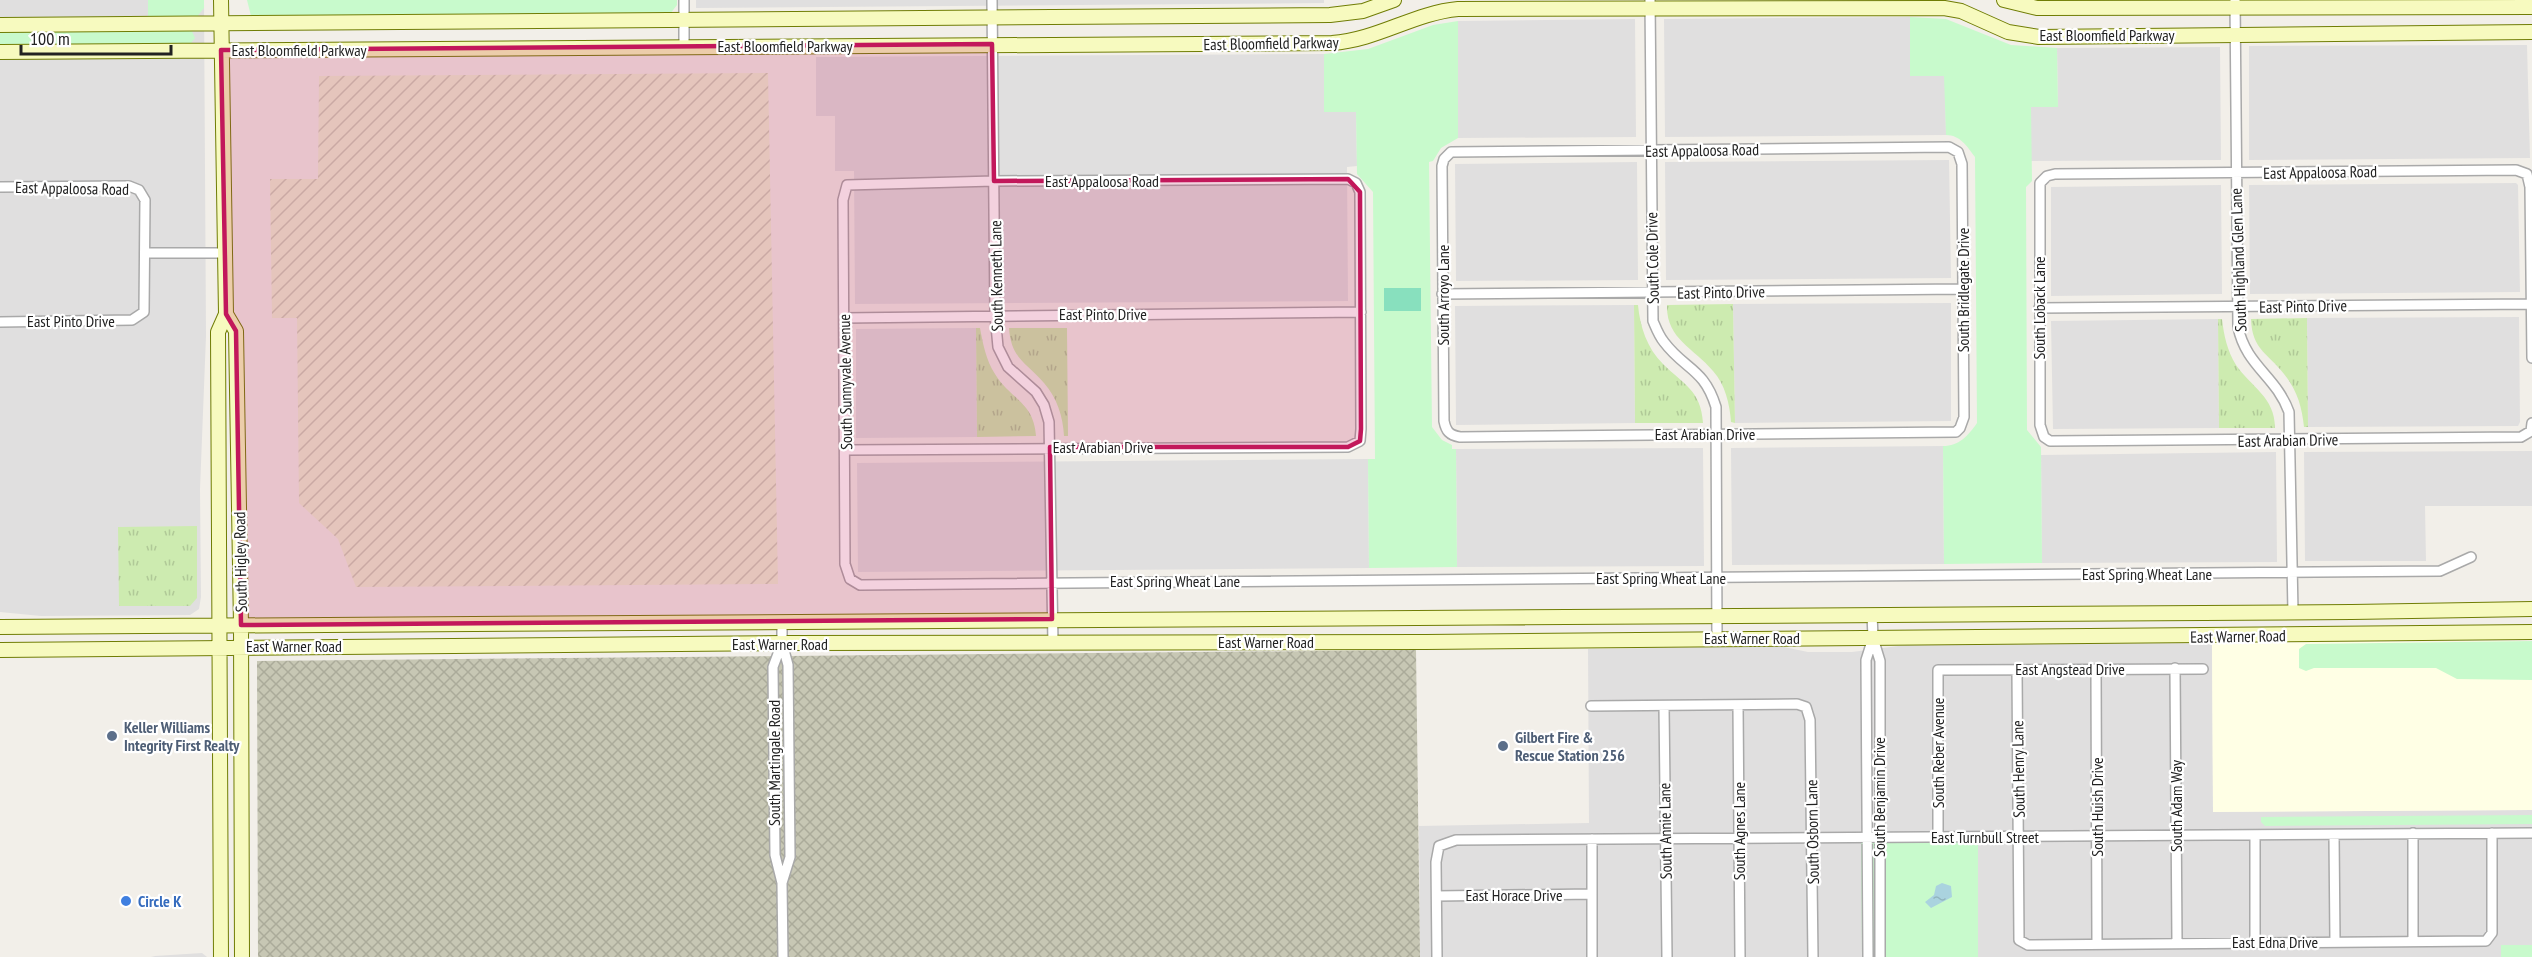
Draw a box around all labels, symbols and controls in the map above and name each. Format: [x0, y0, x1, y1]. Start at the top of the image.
scale bar [21, 18, 171, 56]
street label: East Bloomfield Parkway [2039, 25, 2175, 45]
text: 100 m [30, 27, 70, 50]
street label: East Bloomfield Parkway [1203, 32, 1339, 54]
street label: East Bloomfield Parkway [717, 36, 853, 56]
street label: East Bloomfield Parkway [231, 40, 367, 60]
street label: East Appaloosa Road [1645, 139, 1759, 161]
street label: East Appaloosa Road [2263, 161, 2377, 183]
street label: East Appaloosa Road [1045, 171, 1159, 191]
street label: East Appaloosa Road [15, 177, 129, 199]
street label: South Highland Glen Lane [2225, 188, 2251, 332]
street label: South Cole Drive [1641, 212, 1663, 304]
street label: South Kenneth Lane [985, 220, 1007, 332]
street label: South Bridlegate Drive [1953, 228, 1973, 352]
street label: South Arroyo Lane [1433, 245, 1453, 345]
street label: South Loback Lane [2029, 256, 2049, 360]
street label: East Pinto Drive [1677, 281, 1765, 303]
street label: East Pinto Drive [2259, 295, 2347, 317]
street label: East Pinto Drive [1059, 304, 1147, 324]
street label: East Pinto Drive [27, 311, 115, 331]
street label: South Sunnyvale Avenue [834, 314, 856, 450]
street label: East Arabian Drive [1655, 424, 1755, 444]
street label: East Arabian Drive [2237, 429, 2339, 451]
street label: East Arabian Drive [1053, 437, 1153, 457]
street label: South Higley Road [229, 511, 251, 613]
street label: East Spring Wheat Lane [2082, 564, 2212, 584]
street label: East Spring Wheat Lane [1596, 568, 1726, 588]
street label: East Spring Wheat Lane [1110, 571, 1240, 591]
street label: East Warner Road [2190, 625, 2286, 647]
street label: East Warner Road [1704, 628, 1800, 648]
street label: East Warner Road [1218, 632, 1314, 652]
street label: East Warner Road [732, 634, 828, 654]
street label: East Warner Road [246, 636, 342, 656]
street label: East Angstead Drive [2015, 659, 2125, 679]
street label: South Reber Avenue [1928, 698, 1948, 808]
street label: South Martingale Road [764, 700, 784, 826]
place label: Keller Williams Integrity First Realty [124, 717, 240, 755]
street label: South Henry Lane [2007, 720, 2029, 818]
place label: Gilbert Fire & Rescue Station 256 [1515, 727, 1625, 765]
marker: Keller Williams Integrity First Realty [105, 729, 119, 743]
street label: South Benjamin Drive [1869, 737, 1889, 857]
marker: Gilbert Fire & Rescue Station 256 [1496, 739, 1510, 753]
street label: South Huish Drive [2087, 757, 2107, 857]
street label: South Adam Way [2166, 760, 2186, 852]
street label: South Osborn Lane [1801, 779, 1823, 885]
street label: South Agnes Lane [1729, 782, 1749, 880]
street label: South Annie Lane [1654, 783, 1676, 879]
street label: East Turnbull Street [1931, 827, 2040, 847]
street label: East Horace Drive [1465, 885, 1563, 905]
place label: Circle K [138, 891, 182, 911]
marker: Circle K [119, 894, 133, 908]
street label: East Edna Drive [2232, 932, 2318, 952]

